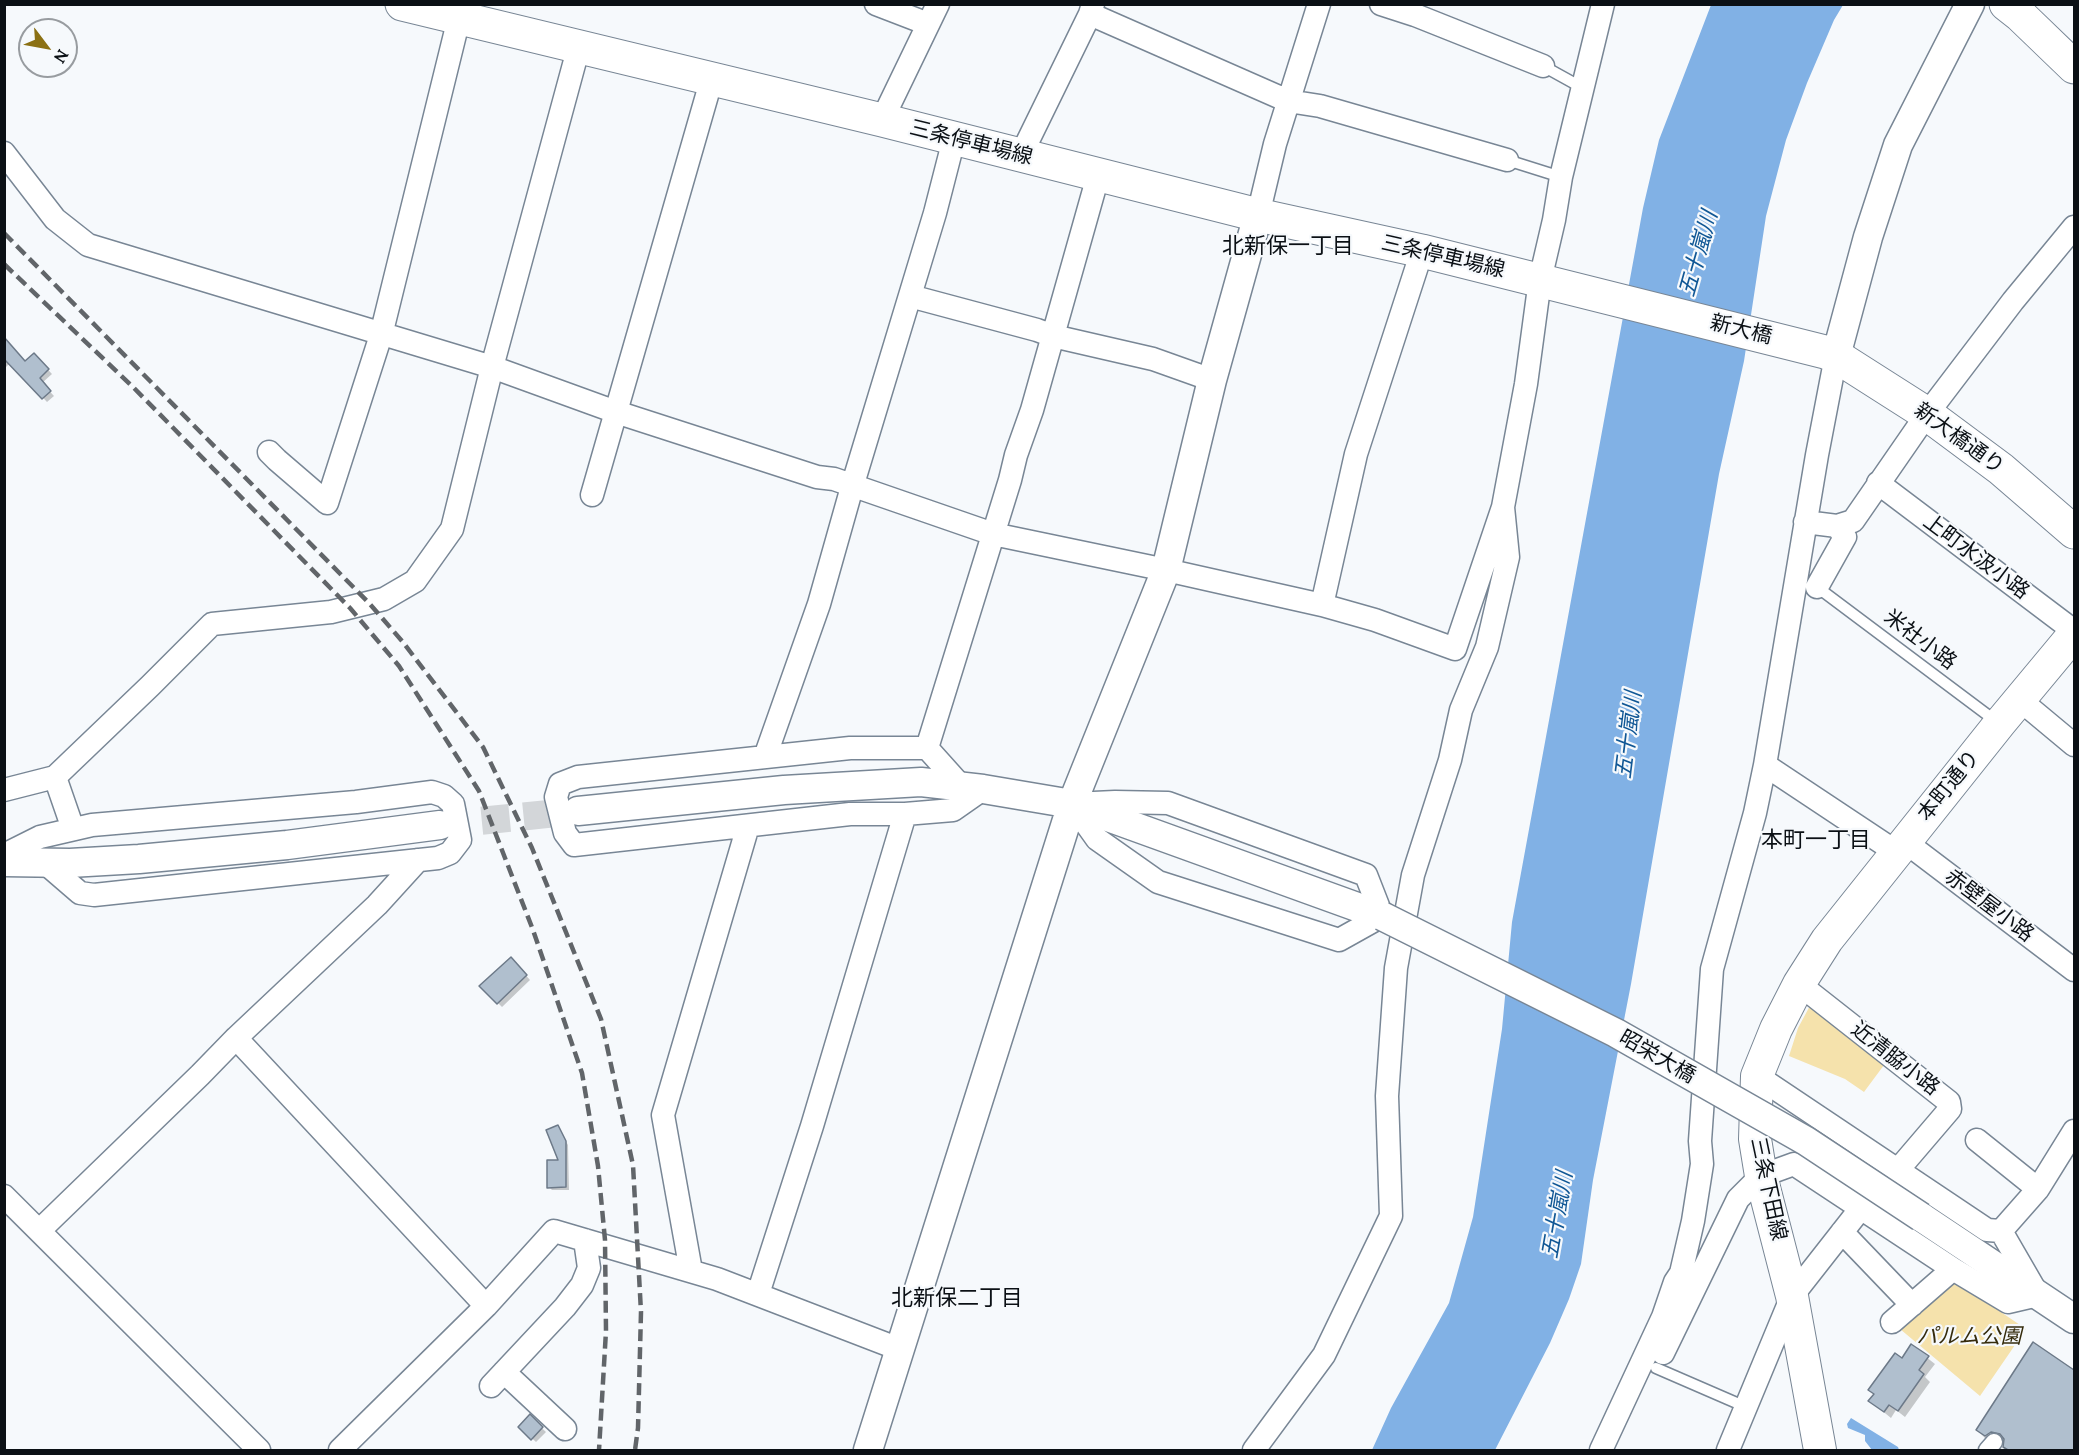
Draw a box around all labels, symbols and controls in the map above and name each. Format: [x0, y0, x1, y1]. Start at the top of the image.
north arrow [18, 18, 78, 78]
text: N [50, 46, 73, 67]
street label: 三条停車場線 [907, 116, 1035, 170]
water label: 五十嵐川 [1674, 208, 1724, 300]
street label: 三条停車場線 [1379, 231, 1507, 283]
district label: 北新保一丁目 [1222, 234, 1354, 260]
street label: 新大橋 [1707, 310, 1775, 350]
street label: 新大橋通り [1909, 398, 2009, 480]
street label: 上町水汲小路 [1918, 509, 2034, 605]
street label: 米社小路 [1879, 605, 1961, 675]
water label: 五十嵐川 [1611, 690, 1647, 780]
street label: 本町通り [1913, 745, 1985, 827]
district label: 本町一丁目 [1761, 828, 1871, 854]
street label: 赤壁屋小路 [1939, 864, 2039, 948]
street label: 近清脇小路 [1846, 1017, 1944, 1101]
street label: 昭栄大橋 [1614, 1025, 1700, 1089]
street label: 三条下田線 [1745, 1135, 1791, 1243]
water label: 五十嵐川 [1537, 1169, 1579, 1261]
district label: 北新保二丁目 [891, 1286, 1023, 1312]
park label: パルム公園 [1917, 1324, 2021, 1350]

